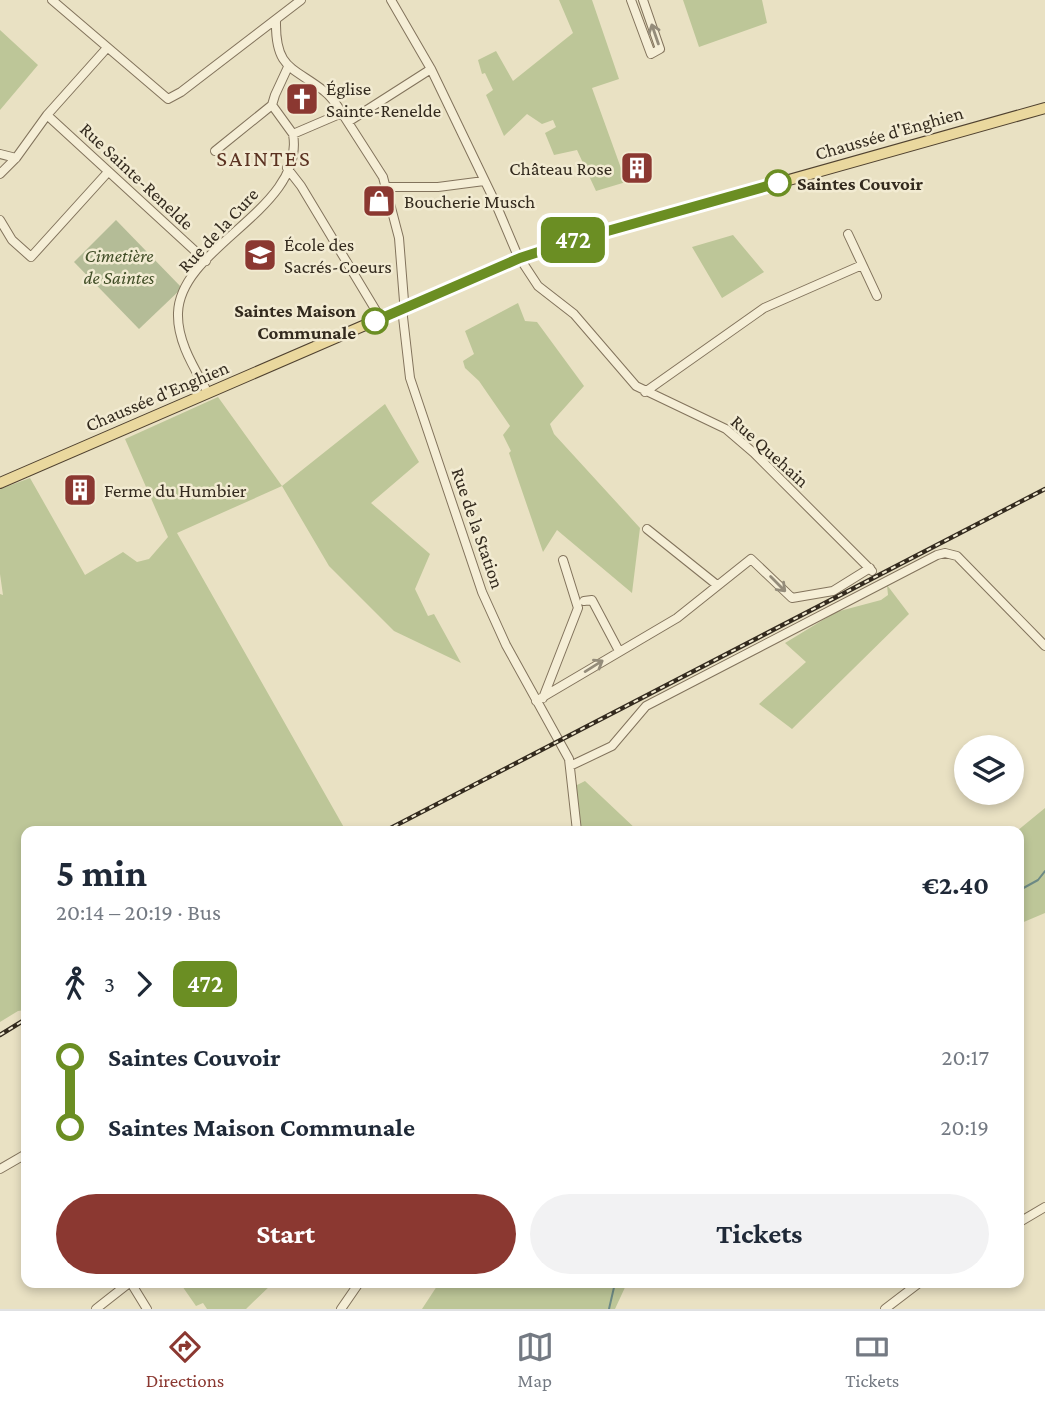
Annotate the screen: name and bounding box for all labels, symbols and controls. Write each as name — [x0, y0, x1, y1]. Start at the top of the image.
one-way arrow — [648, 24, 660, 46]
place label: Église Sainte-Renelde — [326, 78, 441, 121]
church icon: Église Sainte-Renelde — [283, 80, 321, 118]
street label: Chaussée d'Enghien — [812, 102, 966, 164]
street label: Rue Sainte-Renelde — [76, 118, 198, 234]
district label: SAINTES — [216, 145, 312, 171]
building icon: Château Rose — [618, 149, 656, 187]
place label: Château Rose — [509, 158, 612, 179]
marker: Saintes Couvoir — [765, 170, 791, 196]
place label: Saintes Couvoir — [797, 173, 923, 194]
shop icon: Boucherie Musch — [360, 182, 398, 220]
street label: Rue de la Cure — [174, 184, 262, 276]
place label: Boucherie Musch — [404, 191, 535, 212]
line badge: 472 — [533, 217, 613, 263]
text: 472 — [555, 226, 591, 253]
place label: École des Sacrés-Coeurs — [284, 234, 392, 277]
school or university icon: École des Sacrés-Coeurs — [241, 236, 279, 274]
park label: Cimetière de Saintes — [84, 245, 155, 288]
place label: Saintes Maison Communale — [234, 300, 356, 343]
marker: Saintes Maison Communale — [362, 308, 388, 334]
street label: Chaussée d'Enghien — [82, 356, 232, 436]
street label: Rue Quehain — [727, 411, 813, 491]
street label: Rue de la Station — [448, 465, 508, 591]
building icon: Ferme du Humbier — [61, 471, 99, 509]
place label: Ferme du Humbier — [104, 480, 247, 501]
one-way arrow — [769, 575, 786, 592]
one-way arrow — [584, 659, 604, 673]
map controls — [954, 735, 1024, 805]
button: layers — [954, 735, 1024, 805]
text: 5 min — [56, 852, 147, 894]
text: €2.40 — [922, 871, 989, 900]
text: 20:14 – 20:19 · Bus — [56, 899, 221, 925]
icon: walk — [56, 965, 94, 1003]
icon: forward — [125, 965, 163, 1003]
text: 472 — [187, 970, 223, 997]
text: 3 — [104, 971, 115, 997]
text: Saintes Couvoir — [108, 1043, 281, 1072]
text: 20:17 — [942, 1044, 989, 1070]
text: Saintes Maison Communale — [108, 1113, 415, 1142]
text: 20:19 — [940, 1114, 989, 1140]
button: Start — [56, 1194, 516, 1274]
button: Tickets — [530, 1194, 989, 1274]
tab: Directions — [146, 1328, 224, 1391]
tab: Map — [516, 1328, 554, 1391]
tab: Tickets — [845, 1328, 899, 1391]

